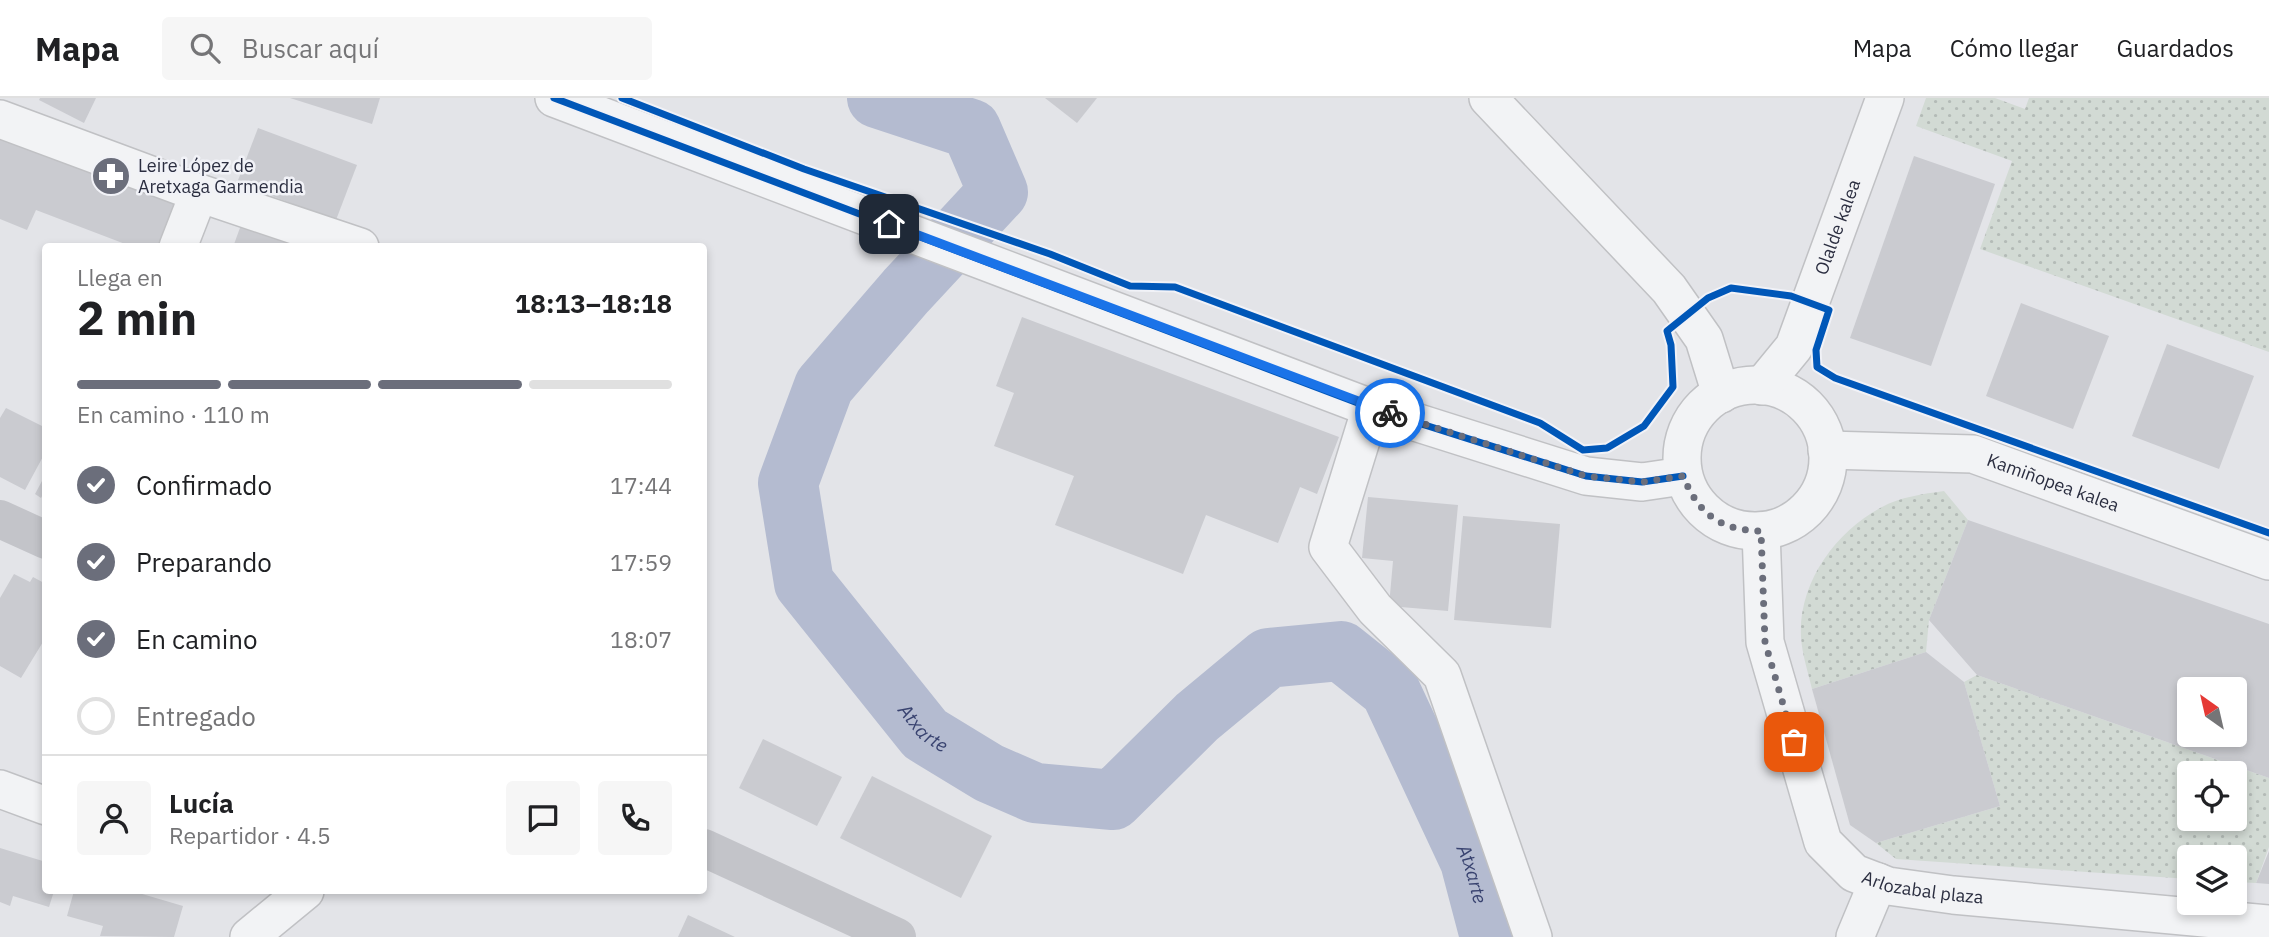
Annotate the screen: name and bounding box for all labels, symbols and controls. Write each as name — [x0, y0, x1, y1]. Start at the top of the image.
search box — [162, 17, 652, 80]
text: Mapa — [35, 27, 120, 70]
icon: search — [186, 29, 224, 67]
text: Buscar aquí — [242, 31, 379, 65]
text: Mapa — [1853, 32, 1912, 64]
text: Cómo llegar — [1950, 32, 2078, 64]
text: Guardados — [2116, 32, 2234, 64]
place label: Leire López de Aretxaga Garmendia — [138, 154, 304, 198]
pharmacy icon: Leire López de Aretxaga Garmendia — [90, 155, 132, 197]
street label: Olalde kalea — [1809, 176, 1865, 278]
pin — [859, 194, 919, 254]
icon: home — [870, 205, 908, 243]
text: Llega en — [77, 262, 163, 292]
text: 18:13–18:18 — [515, 286, 672, 320]
text: 2 min — [77, 288, 197, 348]
courier — [1355, 378, 1425, 448]
icon: bike — [1371, 394, 1409, 432]
text: En camino · 110 m — [77, 399, 270, 429]
street label: Kamiñopea kalea — [1984, 448, 2123, 517]
icon: check — [77, 466, 115, 504]
text: Confirmado — [136, 468, 272, 502]
text: 17:44 — [610, 470, 672, 500]
icon: check — [77, 543, 115, 581]
text: Preparando — [136, 545, 272, 579]
text: 17:59 — [610, 547, 672, 577]
icon: check — [77, 620, 115, 658]
text: En camino — [136, 622, 258, 656]
text: 18:07 — [610, 624, 672, 654]
north arrow — [2177, 677, 2247, 747]
map controls — [2177, 677, 2247, 915]
water label: Atxarte — [893, 698, 953, 757]
text: Entregado — [136, 699, 256, 733]
pin — [1764, 712, 1824, 772]
icon: bag — [1775, 723, 1813, 761]
button: locate — [2177, 761, 2247, 831]
button: person — [77, 781, 151, 855]
button: chat — [506, 781, 580, 855]
button: phone — [598, 781, 672, 855]
text: Lucía — [169, 786, 234, 820]
text: Repartidor · 4.5 — [169, 820, 331, 850]
water label: Atxarte — [1451, 839, 1493, 906]
button: layers — [2177, 845, 2247, 915]
street label: Arlozabal plaza — [1859, 865, 1985, 909]

